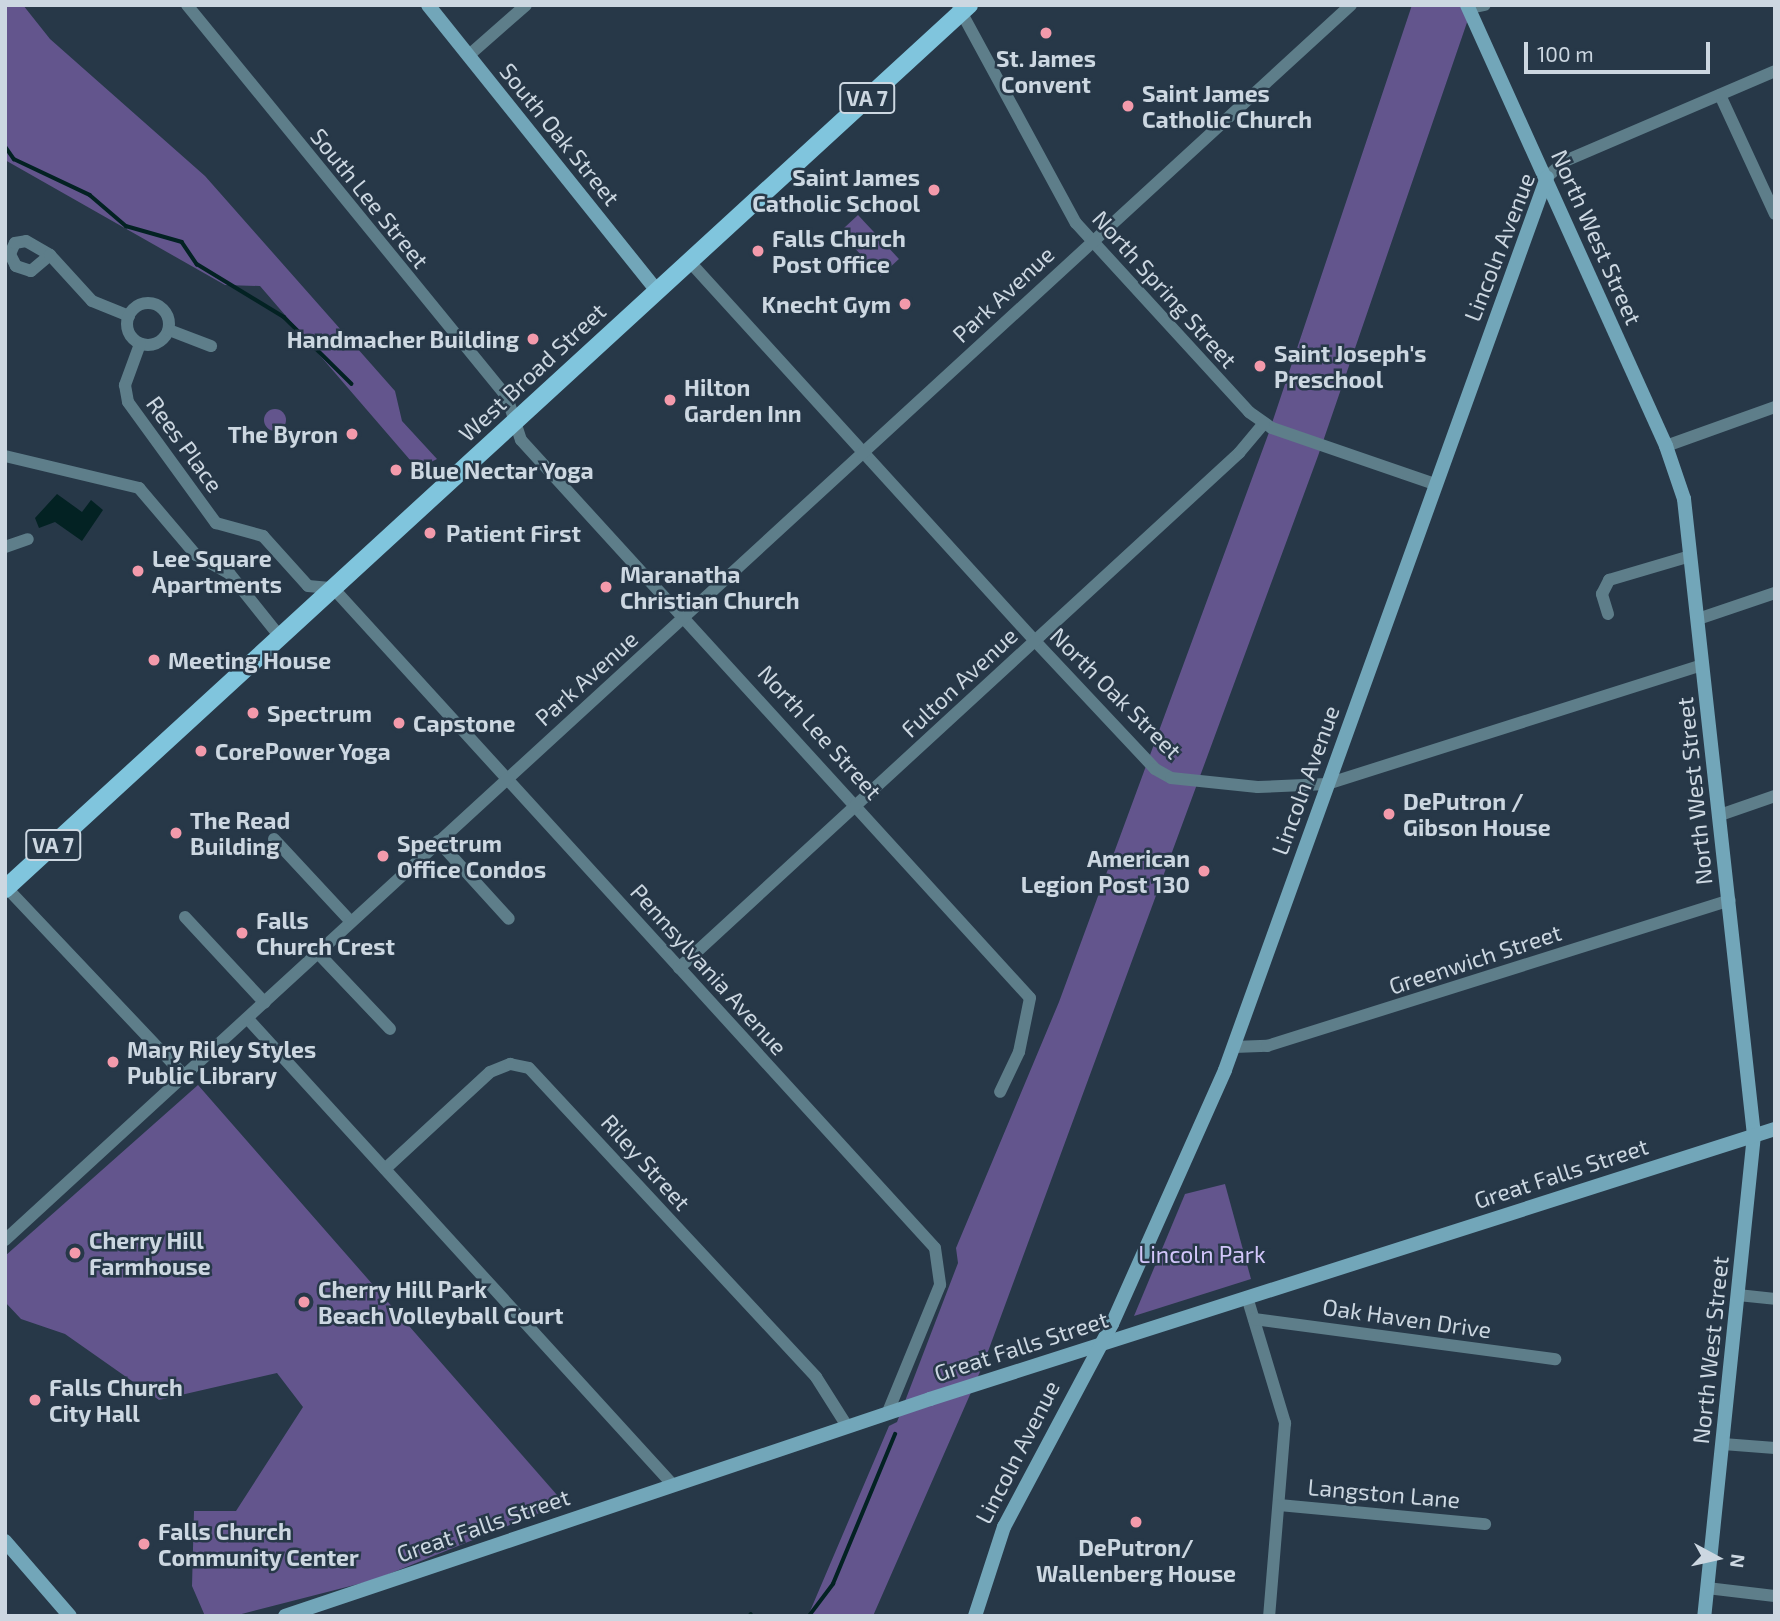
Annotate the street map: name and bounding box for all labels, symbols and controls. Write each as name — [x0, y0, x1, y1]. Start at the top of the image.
marker: St. James Convent — [1038, 25, 1054, 41]
scale bar — [1528, 28, 1714, 72]
text: 100 m — [1537, 41, 1594, 66]
place label: St. James Convent — [996, 44, 1096, 98]
street label: South Oak Street — [494, 57, 626, 211]
place label: Saint James Catholic Church — [1142, 79, 1312, 133]
road number: VA 7 — [837, 80, 897, 116]
marker: Saint James Catholic Church — [1120, 98, 1136, 114]
street label: South Lee Street — [305, 123, 435, 273]
street label: North West Street — [1546, 145, 1648, 329]
place label: Saint James Catholic School — [752, 163, 920, 217]
street label: Lincoln Avenue — [1458, 169, 1540, 325]
marker: Saint James Catholic School — [926, 182, 942, 198]
street label: North Spring Street — [1087, 205, 1243, 373]
place label: Falls Church Post Office — [772, 224, 906, 278]
street label: Park Avenue — [946, 240, 1060, 348]
marker: Falls Church Post Office — [750, 243, 766, 259]
place label: Knecht Gym — [762, 290, 891, 318]
marker: Knecht Gym — [897, 296, 913, 312]
street label: West Broad Street — [453, 297, 611, 447]
place label: Handmacher Building — [286, 325, 519, 353]
marker: Handmacher Building — [525, 331, 541, 347]
place label: Saint Joseph's Preschool — [1274, 339, 1427, 393]
marker: Saint Joseph's Preschool — [1252, 358, 1268, 374]
place label: Hilton Garden Inn — [684, 373, 802, 427]
street label: Rees Place — [141, 391, 229, 497]
marker: Hilton Garden Inn — [662, 392, 678, 408]
place label: The Byron — [228, 420, 338, 448]
marker: The Byron — [344, 426, 360, 442]
place label: Blue Nectar Yoga — [410, 456, 595, 484]
marker: Blue Nectar Yoga — [388, 462, 404, 478]
place label: Patient First — [446, 519, 581, 547]
marker: Patient First — [420, 523, 440, 543]
place label: Lee Square Apartments — [152, 544, 282, 598]
place label: Maranatha Christian Church — [620, 560, 800, 614]
marker: Lee Square Apartments — [130, 563, 146, 579]
marker: Maranatha Christian Church — [598, 579, 614, 595]
street label: Fulton Avenue — [895, 621, 1023, 743]
street label: North Oak Street — [1045, 622, 1187, 764]
street label: Park Avenue — [529, 625, 643, 731]
place label: Meeting House — [168, 646, 331, 674]
marker: Meeting House — [146, 652, 162, 668]
street label: North Lee Street — [752, 659, 888, 805]
street label: North West Street — [1670, 696, 1718, 886]
place label: Spectrum — [267, 699, 372, 727]
street label: Lincoln Avenue — [1265, 701, 1345, 859]
marker: Spectrum — [245, 705, 261, 721]
place label: Capstone — [413, 709, 515, 737]
marker: Capstone — [391, 715, 407, 731]
place label: CorePower Yoga — [215, 737, 392, 765]
marker: CorePower Yoga — [193, 743, 209, 759]
place label: DePutron / Gibson House — [1403, 787, 1551, 841]
place label: The Read Building — [190, 806, 290, 860]
marker: DePutron / Gibson House — [1381, 806, 1397, 822]
marker: The Read Building — [168, 825, 184, 841]
road number: VA 7 — [23, 828, 83, 862]
place label: Spectrum Office Condos — [397, 829, 546, 883]
place label: American Legion Post 130 — [1021, 844, 1190, 898]
marker: Spectrum Office Condos — [375, 848, 391, 864]
marker: American Legion Post 130 — [1196, 863, 1212, 879]
street label: Pennsylvania Avenue — [625, 878, 793, 1060]
place label: Falls Church Crest — [256, 906, 395, 960]
street label: Greenwich Street — [1385, 918, 1565, 1000]
marker: Falls Church Crest — [234, 925, 250, 941]
place label: Mary Riley Styles Public Library — [127, 1035, 317, 1089]
marker: Mary Riley Styles Public Library — [105, 1054, 121, 1070]
street label: Riley Street — [596, 1108, 696, 1216]
street label: Great Falls Street — [1471, 1132, 1651, 1214]
place label: Cherry Hill Farmhouse — [89, 1226, 211, 1280]
park label: Lincoln Park — [1138, 1240, 1266, 1268]
marker: Cherry Hill Farmhouse — [67, 1245, 83, 1261]
street label: North West Street — [1686, 1255, 1734, 1445]
place label: Cherry Hill Park Beach Volleyball Court — [318, 1275, 564, 1329]
street label: Oak Haven Drive — [1321, 1292, 1493, 1344]
marker: Cherry Hill Park Beach Volleyball Court — [296, 1294, 312, 1310]
street label: Great Falls Street — [931, 1305, 1111, 1387]
place label: Falls Church City Hall — [49, 1373, 183, 1427]
street label: Lincoln Avenue — [969, 1376, 1065, 1528]
marker: Falls Church City Hall — [27, 1392, 43, 1408]
street label: Langston Lane — [1307, 1473, 1461, 1513]
street label: Great Falls Street — [393, 1482, 573, 1568]
marker: DePutron/ Wallenberg House — [1128, 1514, 1144, 1530]
place label: Falls Church Community Center — [158, 1517, 359, 1571]
north arrow — [1682, 1523, 1752, 1593]
place label: DePutron/ Wallenberg House — [1036, 1533, 1236, 1587]
marker: Falls Church Community Center — [136, 1536, 152, 1552]
text: N — [1726, 1553, 1751, 1569]

